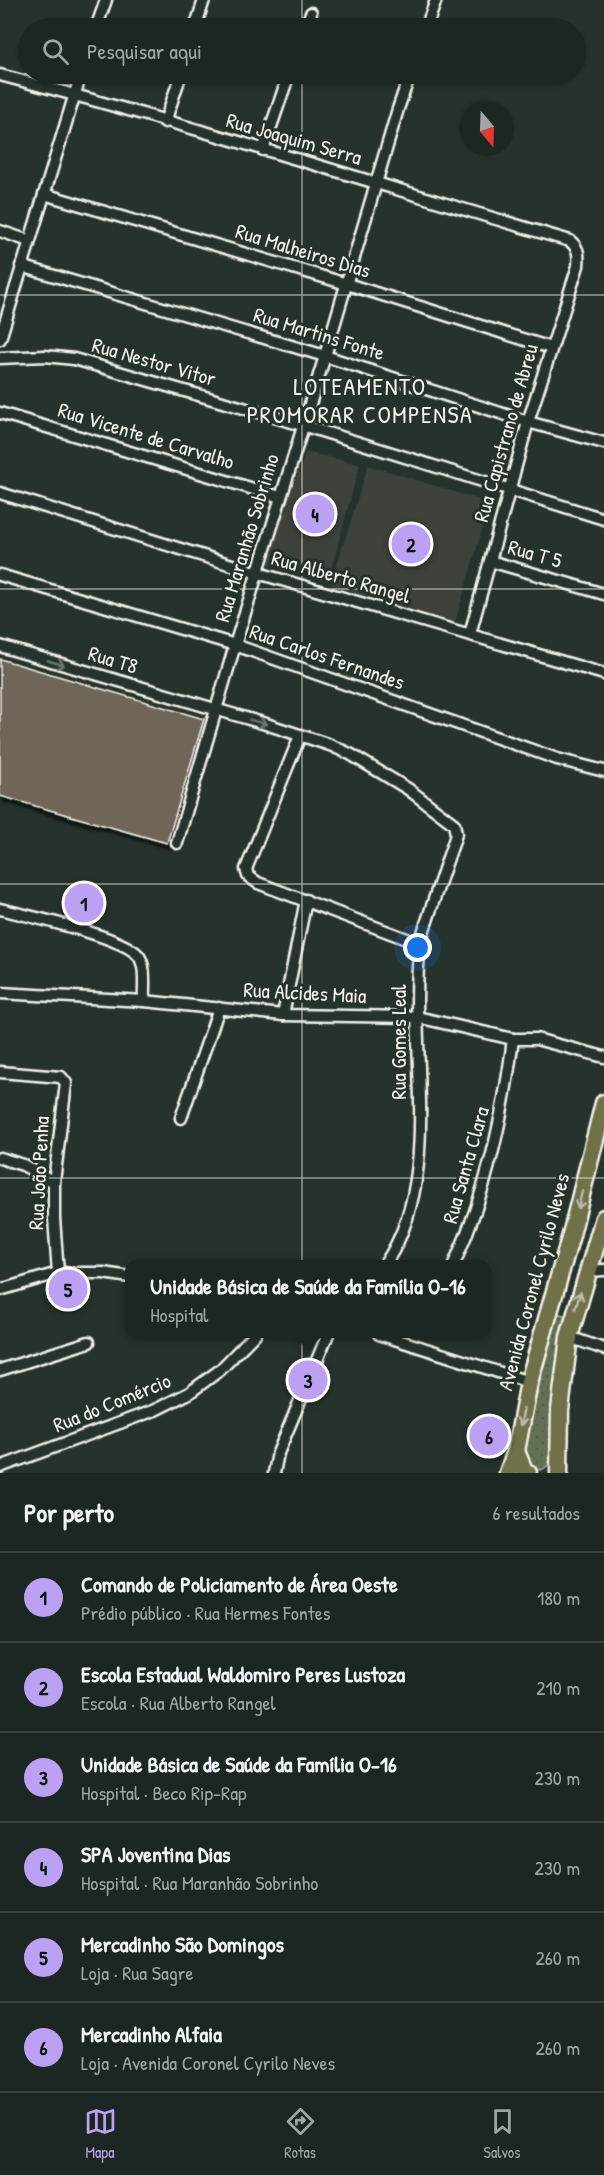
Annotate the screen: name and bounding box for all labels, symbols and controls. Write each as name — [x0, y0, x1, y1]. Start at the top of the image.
search box — [18, 18, 586, 84]
icon: search — [39, 35, 72, 68]
text: Pesquisar aqui — [87, 36, 202, 66]
north arrow — [460, 102, 514, 156]
street label: Rua Joaquim Serra — [223, 105, 365, 172]
street label: Rua Malheiros Dias — [232, 216, 374, 285]
street label: Rua Martins Fonte — [250, 300, 388, 367]
street label: Rua Nestor Vitor — [89, 330, 219, 393]
street label: Rua Capistrano de Abreu — [466, 340, 545, 525]
district label: LOTEAMENTO PROMORAR COMPENSA — [247, 370, 473, 430]
street label: Rua Vicente de Carvalho — [55, 395, 238, 476]
street label: Rua Maranhão Sobrinho — [207, 450, 286, 625]
pin: 4 — [296, 492, 334, 536]
pin: 2 — [392, 522, 430, 566]
street label: Rua T 5 — [505, 532, 565, 575]
street label: Rua Alberto Rangel — [268, 543, 414, 610]
street label: Rua Carlos Fernandes — [246, 616, 408, 697]
street label: Rua T8 — [85, 638, 141, 681]
one-way arrow — [46, 658, 65, 669]
one-way arrow — [248, 717, 267, 728]
pin: 1 — [64, 880, 104, 926]
your location — [403, 933, 432, 962]
street label: Rua Alcides Maia — [243, 975, 367, 1010]
street label: Rua Gomes Leal — [384, 984, 413, 1100]
street label: Rua Santa Clara — [435, 1103, 496, 1227]
street label: Rua João Penha — [21, 1115, 56, 1231]
street label: Avenida Coronel Cyrilo Neves — [491, 1170, 576, 1394]
one-way arrow — [573, 1191, 585, 1210]
popup — [125, 1260, 491, 1338]
pin: 5 — [48, 1266, 88, 1312]
text: Unidade Básica de Saúde da Família O-16 — [150, 1271, 466, 1301]
one-way arrow — [574, 1291, 585, 1310]
text: Hospital — [150, 1301, 208, 1328]
pin: 3 — [288, 1358, 328, 1402]
street label: Rua do Comércio — [49, 1366, 175, 1439]
one-way arrow — [517, 1406, 528, 1426]
pin: 6 — [470, 1414, 508, 1458]
text: Por perto — [24, 1495, 114, 1530]
text: 6 resultados — [492, 1499, 580, 1526]
text: Comando de Policiamento de Área Oeste — [81, 1569, 398, 1599]
text: 1 — [40, 1584, 47, 1611]
text: 180 m — [537, 1584, 580, 1611]
text: Prédio público · Rua Hermes Fontes — [81, 1599, 330, 1626]
text: Escola Estadual Waldomiro Peres Lustoza — [81, 1659, 405, 1689]
text: 2 — [39, 1674, 48, 1701]
text: 210 m — [536, 1674, 580, 1701]
text: Escola · Rua Alberto Rangel — [81, 1689, 276, 1716]
text: Unidade Básica de Saúde da Família O-16 — [81, 1749, 397, 1779]
text: 3 — [39, 1764, 48, 1791]
text: 230 m — [535, 1764, 580, 1791]
text: Hospital · Beco Rip-Rap — [81, 1779, 247, 1806]
text: SPA Joventina Dias — [81, 1839, 231, 1869]
text: 4 — [40, 1854, 47, 1881]
text: 230 m — [535, 1854, 580, 1881]
text: Hospital · Rua Maranhão Sobrinho — [81, 1869, 318, 1896]
text: Mercadinho São Domingos — [81, 1929, 284, 1959]
text: 5 — [39, 1944, 48, 1971]
text: 260 m — [536, 1944, 580, 1971]
text: Loja · Rua Sagre — [81, 1959, 193, 1986]
text: Mercadinho Alfaia — [81, 2019, 222, 2049]
text: 6 — [40, 2034, 47, 2061]
text: 260 m — [536, 2034, 580, 2061]
text: Loja · Avenida Coronel Cyrilo Neves — [81, 2049, 335, 2076]
tab: Mapa — [84, 2105, 117, 2163]
tab: Rotas — [284, 2105, 317, 2163]
tab: Salvos — [484, 2105, 520, 2163]

